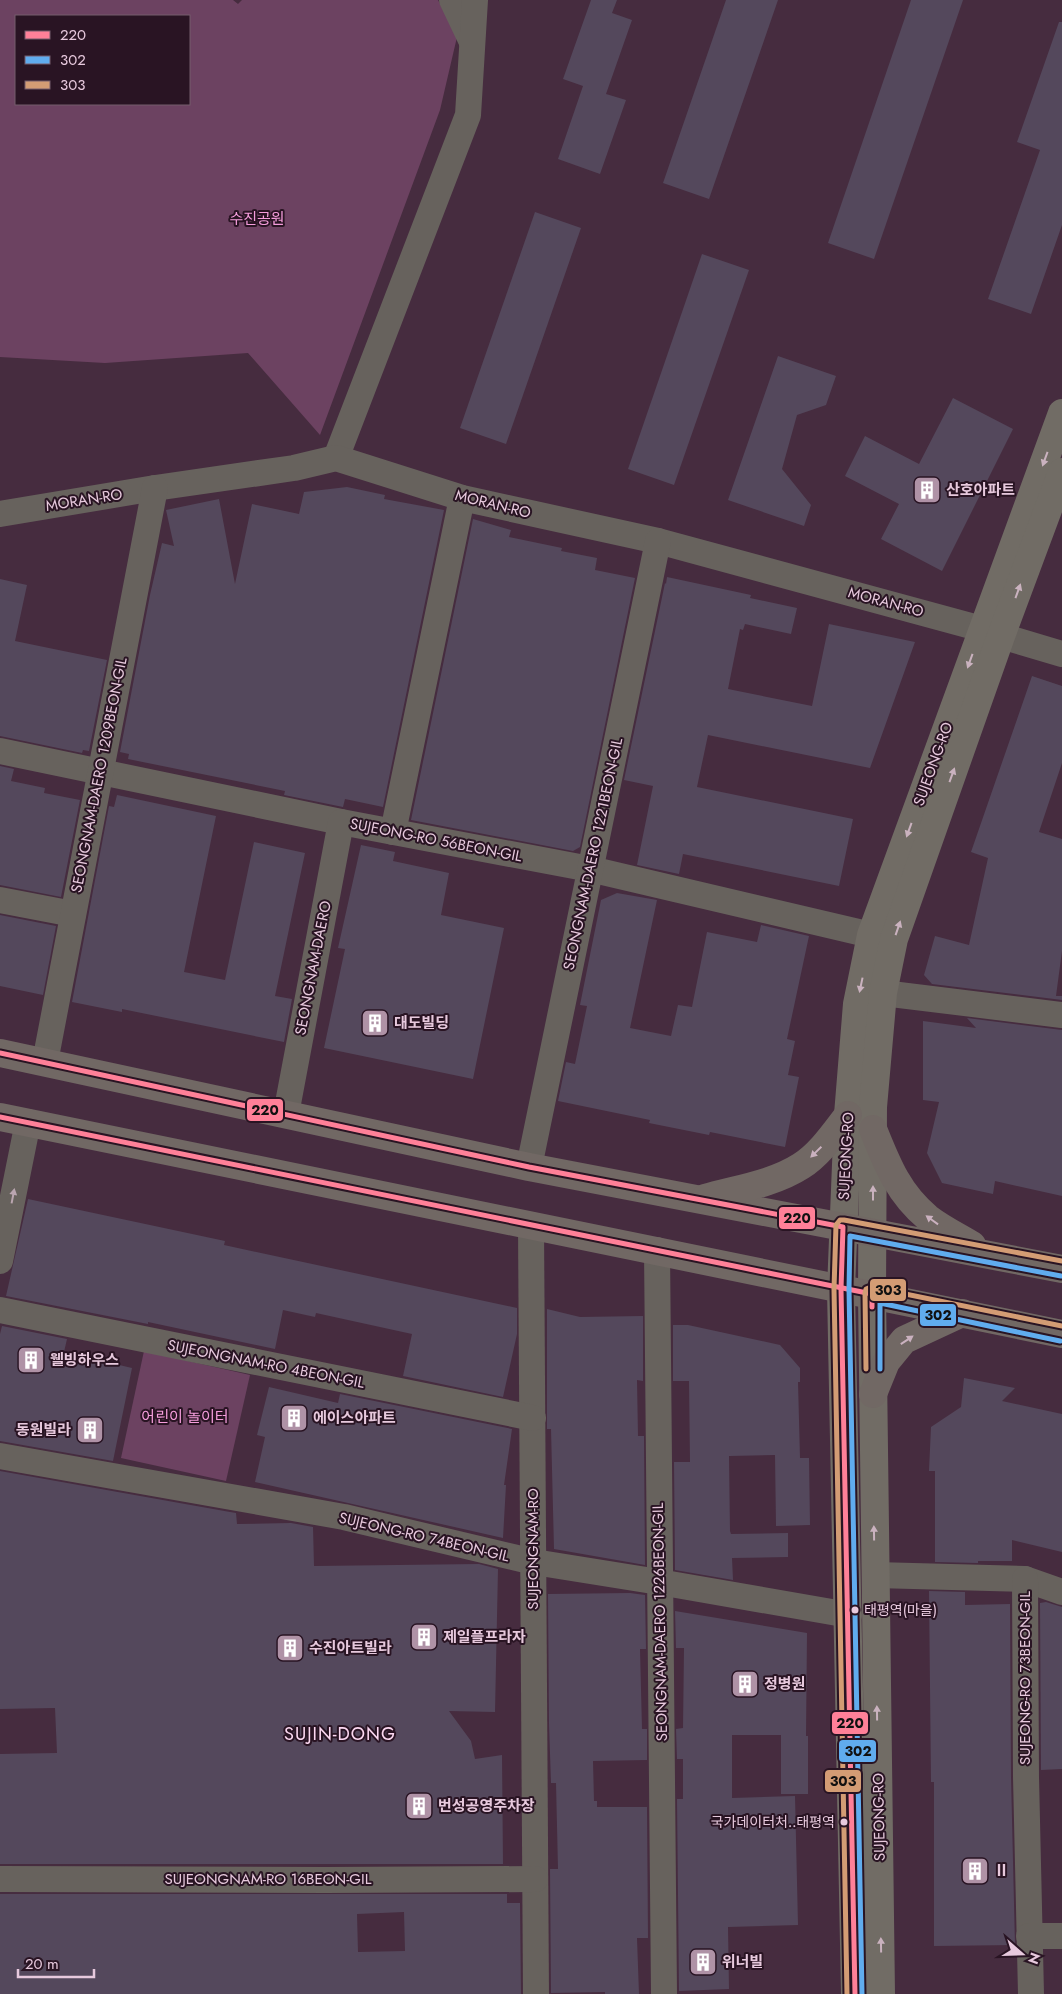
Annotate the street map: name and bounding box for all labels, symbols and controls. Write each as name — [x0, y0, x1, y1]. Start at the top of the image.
legend — [15, 15, 190, 105]
text: 220 — [60, 24, 86, 46]
text: 302 — [60, 49, 86, 71]
text: 303 — [60, 74, 85, 96]
park label: 수진공원 — [229, 208, 285, 230]
one-way arrow — [1041, 452, 1049, 467]
building icon: 산호아파트 — [912, 475, 942, 505]
place label: 산호아파트 — [946, 479, 1015, 501]
street label: MORAN-RO — [44, 483, 124, 517]
street label: MORAN-RO — [453, 484, 533, 524]
street label: MORAN-RO — [846, 581, 926, 623]
one-way arrow — [1015, 583, 1022, 598]
one-way arrow — [966, 653, 973, 668]
street label: SEONGNAM-DAERO 1209BEON-GIL — [65, 655, 133, 895]
street label: SUJEONG-RO — [908, 719, 958, 809]
street label: SEONGNAM-DAERO 1221BEON-GIL — [558, 736, 628, 972]
one-way arrow — [949, 767, 956, 782]
street label: SUJEONG-RO 56BEON-GIL — [348, 813, 524, 868]
one-way arrow — [905, 823, 913, 838]
street label: SEONGNAM-DAERO — [289, 899, 337, 1037]
one-way arrow — [894, 920, 902, 935]
one-way arrow — [856, 977, 864, 993]
building icon: 대도빌딩 — [360, 1008, 390, 1038]
place label: 대도빌딩 — [394, 1012, 449, 1034]
line badge: 220 — [246, 1098, 284, 1122]
text: 220 — [251, 1100, 279, 1120]
street label: SUJEONG-RO — [833, 1111, 859, 1200]
one-way arrow — [811, 1146, 823, 1158]
one-way arrow — [869, 1185, 877, 1201]
one-way arrow — [9, 1189, 17, 1204]
line badge: 220 — [778, 1206, 816, 1230]
text: 220 — [783, 1208, 811, 1228]
one-way arrow — [925, 1215, 939, 1225]
line badge: 303 — [869, 1278, 907, 1302]
text: 303 — [875, 1280, 902, 1300]
line badge: 302 — [919, 1303, 957, 1327]
text: 302 — [924, 1305, 952, 1325]
street label: SUJEONGNAM-RO 4BEON-GIL — [166, 1334, 367, 1394]
one-way arrow — [901, 1335, 914, 1344]
building icon: 웰빙하우스 — [16, 1345, 46, 1375]
place label: 웰빙하우스 — [50, 1349, 119, 1371]
building icon: 에이스아파트 — [279, 1403, 309, 1433]
park label: 어린이 놀이터 — [141, 1406, 229, 1428]
place label: 에이스아파트 — [313, 1407, 396, 1429]
building icon: 동원빌라 — [75, 1415, 105, 1445]
place label: 동원빌라 — [16, 1419, 71, 1441]
street label: SUJEONGNAM-RO — [522, 1488, 544, 1610]
street label: SEONGNAM-DAERO 1226BEON-GIL — [647, 1502, 673, 1742]
street label: SUJEONG-RO 74BEON-GIL — [337, 1507, 512, 1567]
one-way arrow — [870, 1525, 878, 1541]
street label: SUJEONG-RO 73BEON-GIL — [1014, 1591, 1036, 1765]
place label: 태평역(마을) — [864, 1600, 937, 1620]
marker: 태평역(마을) — [850, 1605, 860, 1615]
building icon: 제일플프라자 — [409, 1622, 439, 1652]
place label: 제일플프라자 — [443, 1626, 526, 1648]
building icon: 수진아트빌라 — [275, 1633, 305, 1663]
place label: 수진아트빌라 — [309, 1637, 392, 1659]
building icon: 정병원 — [730, 1669, 760, 1699]
place label: 정병원 — [764, 1673, 805, 1695]
one-way arrow — [873, 1705, 881, 1721]
line badge: 220 — [831, 1711, 869, 1735]
text: 220 — [836, 1713, 864, 1733]
district label: SUJIN-DONG — [284, 1721, 396, 1747]
line badge: 302 — [838, 1739, 877, 1763]
text: 302 — [844, 1741, 872, 1761]
line badge: 303 — [824, 1769, 862, 1793]
text: 303 — [830, 1771, 857, 1791]
street label: SUJEONG-RO — [867, 1773, 891, 1861]
building icon: 번성공영주차장 — [404, 1791, 434, 1821]
place label: 번성공영주차장 — [438, 1795, 535, 1817]
place label: 국가데이터처..태평역 — [711, 1812, 835, 1832]
marker: 국가데이터처..태평역 — [839, 1817, 849, 1827]
building icon: Ⅱ — [960, 1856, 990, 1886]
place label: Ⅱ — [994, 1860, 1009, 1882]
street label: SUJEONGNAM-RO 16BEON-GIL — [165, 1868, 372, 1890]
north arrow — [997, 1929, 1047, 1979]
one-way arrow — [877, 1937, 885, 1953]
scale bar — [18, 1946, 94, 1978]
building icon: 위너빌 — [688, 1947, 718, 1977]
text: N — [1023, 1950, 1046, 1967]
place label: 위너빌 — [722, 1951, 763, 1973]
text: 20 m — [25, 1953, 59, 1975]

